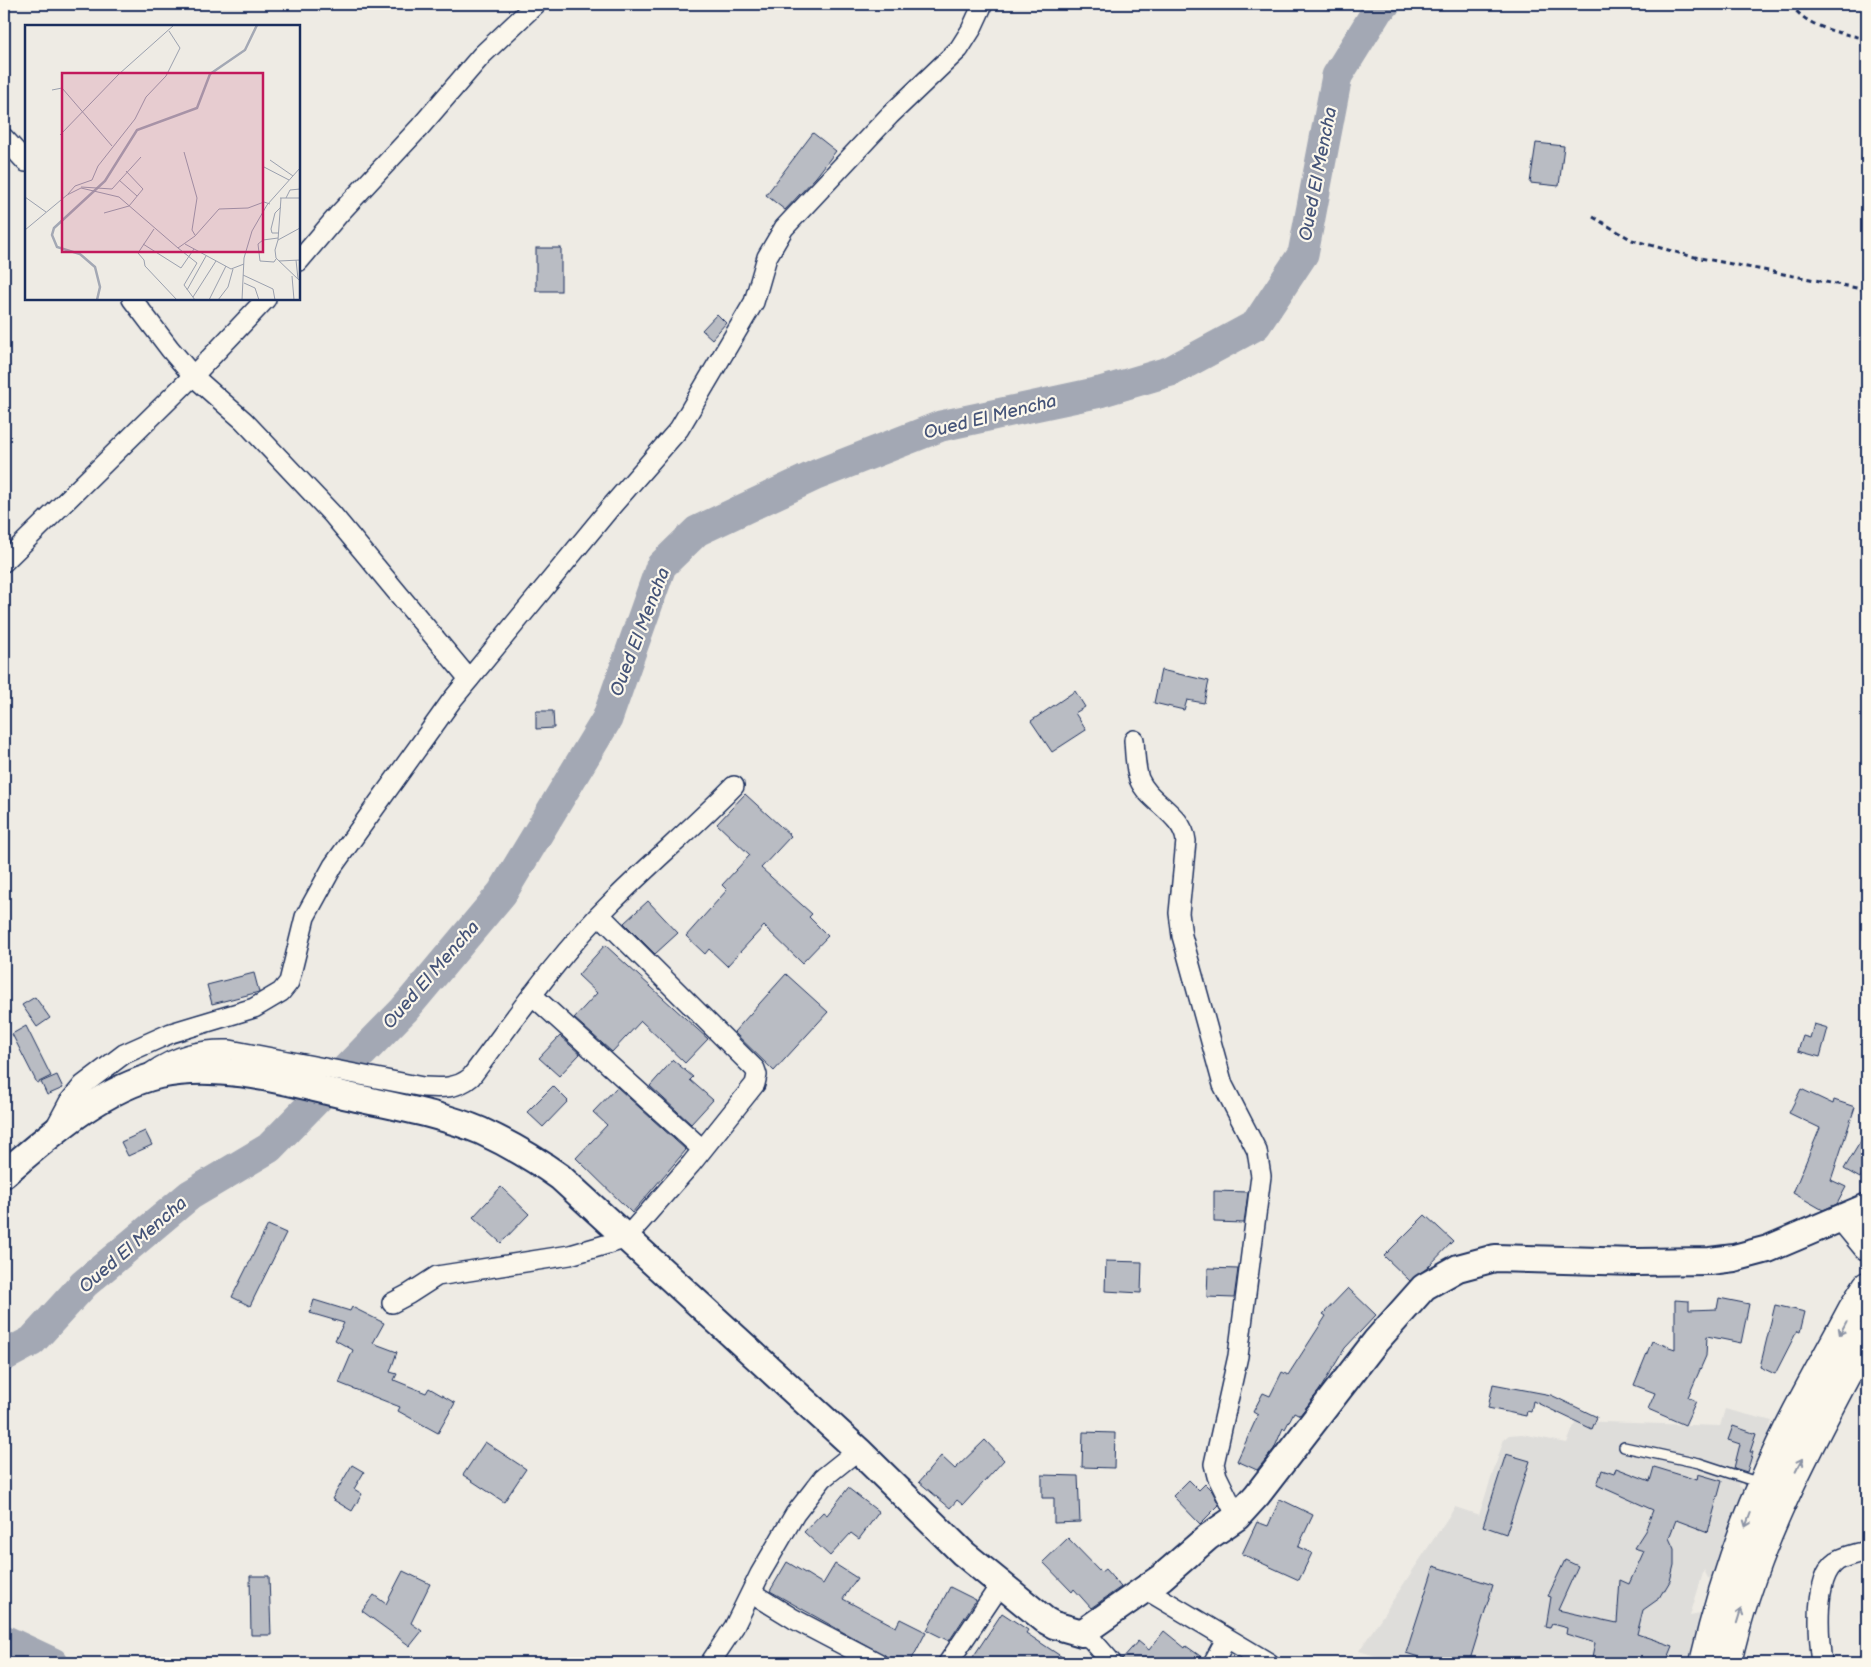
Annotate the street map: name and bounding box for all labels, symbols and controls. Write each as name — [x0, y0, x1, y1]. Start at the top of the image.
inset map — [25, 25, 300, 300]
water label: Oued El Mencha — [1295, 105, 1341, 243]
water label: Oued El Mencha — [921, 390, 1059, 444]
water label: Oued El Mencha — [606, 565, 674, 699]
water label: Oued El Mencha — [378, 917, 484, 1033]
water label: Oued El Mencha — [75, 1192, 191, 1298]
one-way arrow — [1838, 1320, 1848, 1335]
one-way arrow — [1794, 1458, 1804, 1473]
one-way arrow — [1742, 1512, 1752, 1527]
one-way arrow — [1735, 1608, 1745, 1624]

